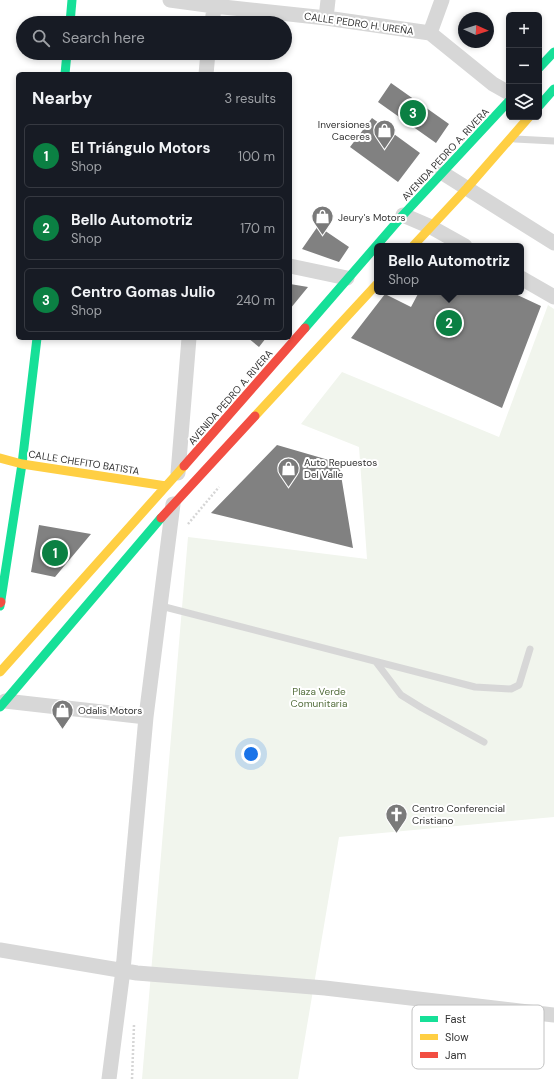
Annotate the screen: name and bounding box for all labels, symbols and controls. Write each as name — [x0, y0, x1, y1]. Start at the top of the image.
street label: CALLE PEDRO H. UREÑA — [303, 9, 415, 38]
north arrow — [458, 12, 494, 48]
map controls — [506, 12, 542, 120]
button: + — [506, 12, 542, 48]
search box — [16, 16, 292, 60]
icon: search — [30, 27, 52, 49]
text: Search here — [62, 28, 145, 48]
button: − — [506, 48, 542, 84]
button: layers — [506, 84, 542, 120]
text: Nearby — [32, 87, 92, 109]
text: 3 results — [224, 90, 276, 107]
pin: 3 — [400, 98, 426, 128]
street label: AVENIDA PEDRO A. RIVERA — [399, 105, 492, 203]
shop icon: Inversiones Caceres — [372, 117, 398, 150]
place label: Inversiones Caceres — [318, 118, 370, 143]
text: El Triángulo Motors — [71, 138, 210, 158]
text: 1 — [44, 148, 48, 165]
text: 100 m — [238, 148, 275, 165]
text: Shop — [71, 158, 102, 175]
shop icon: Jeury's Motors — [309, 204, 335, 237]
text: Bello Automotriz — [71, 210, 193, 230]
place label: Jeury's Motors — [338, 211, 406, 224]
text: 2 — [42, 220, 50, 237]
text: 170 m — [240, 220, 275, 237]
text: Shop — [71, 230, 102, 247]
popup — [374, 243, 524, 295]
text: Bello Automotriz — [388, 251, 510, 271]
text: Shop — [388, 271, 419, 288]
text: Centro Gomas Julio — [71, 282, 215, 302]
text: 3 — [42, 292, 50, 309]
text: 240 m — [236, 292, 275, 309]
text: Shop — [71, 302, 102, 319]
pin: 2 — [436, 308, 462, 338]
street label: AVENIDA PEDRO A. RIVERA — [185, 347, 276, 448]
street label: CALLE CHEFITO BATISTA — [27, 447, 141, 478]
shop icon: Auto Repuestos Del Valle — [276, 455, 302, 488]
place label: Auto Repuestos Del Valle — [304, 456, 377, 481]
pin: 1 — [42, 538, 68, 568]
park label: Plaza Verde Comunitaria — [291, 685, 347, 710]
shop icon: Odalis Motors — [50, 697, 76, 730]
place label: Odalis Motors — [78, 704, 142, 717]
your location — [241, 744, 261, 764]
church icon: Centro Conferencial Cristiano — [384, 801, 410, 834]
place label: Centro Conferencial Cristiano — [412, 802, 505, 827]
legend — [412, 1005, 544, 1069]
text: Fast — [445, 1012, 466, 1026]
text: Slow — [445, 1030, 469, 1044]
text: Jam — [445, 1048, 466, 1062]

